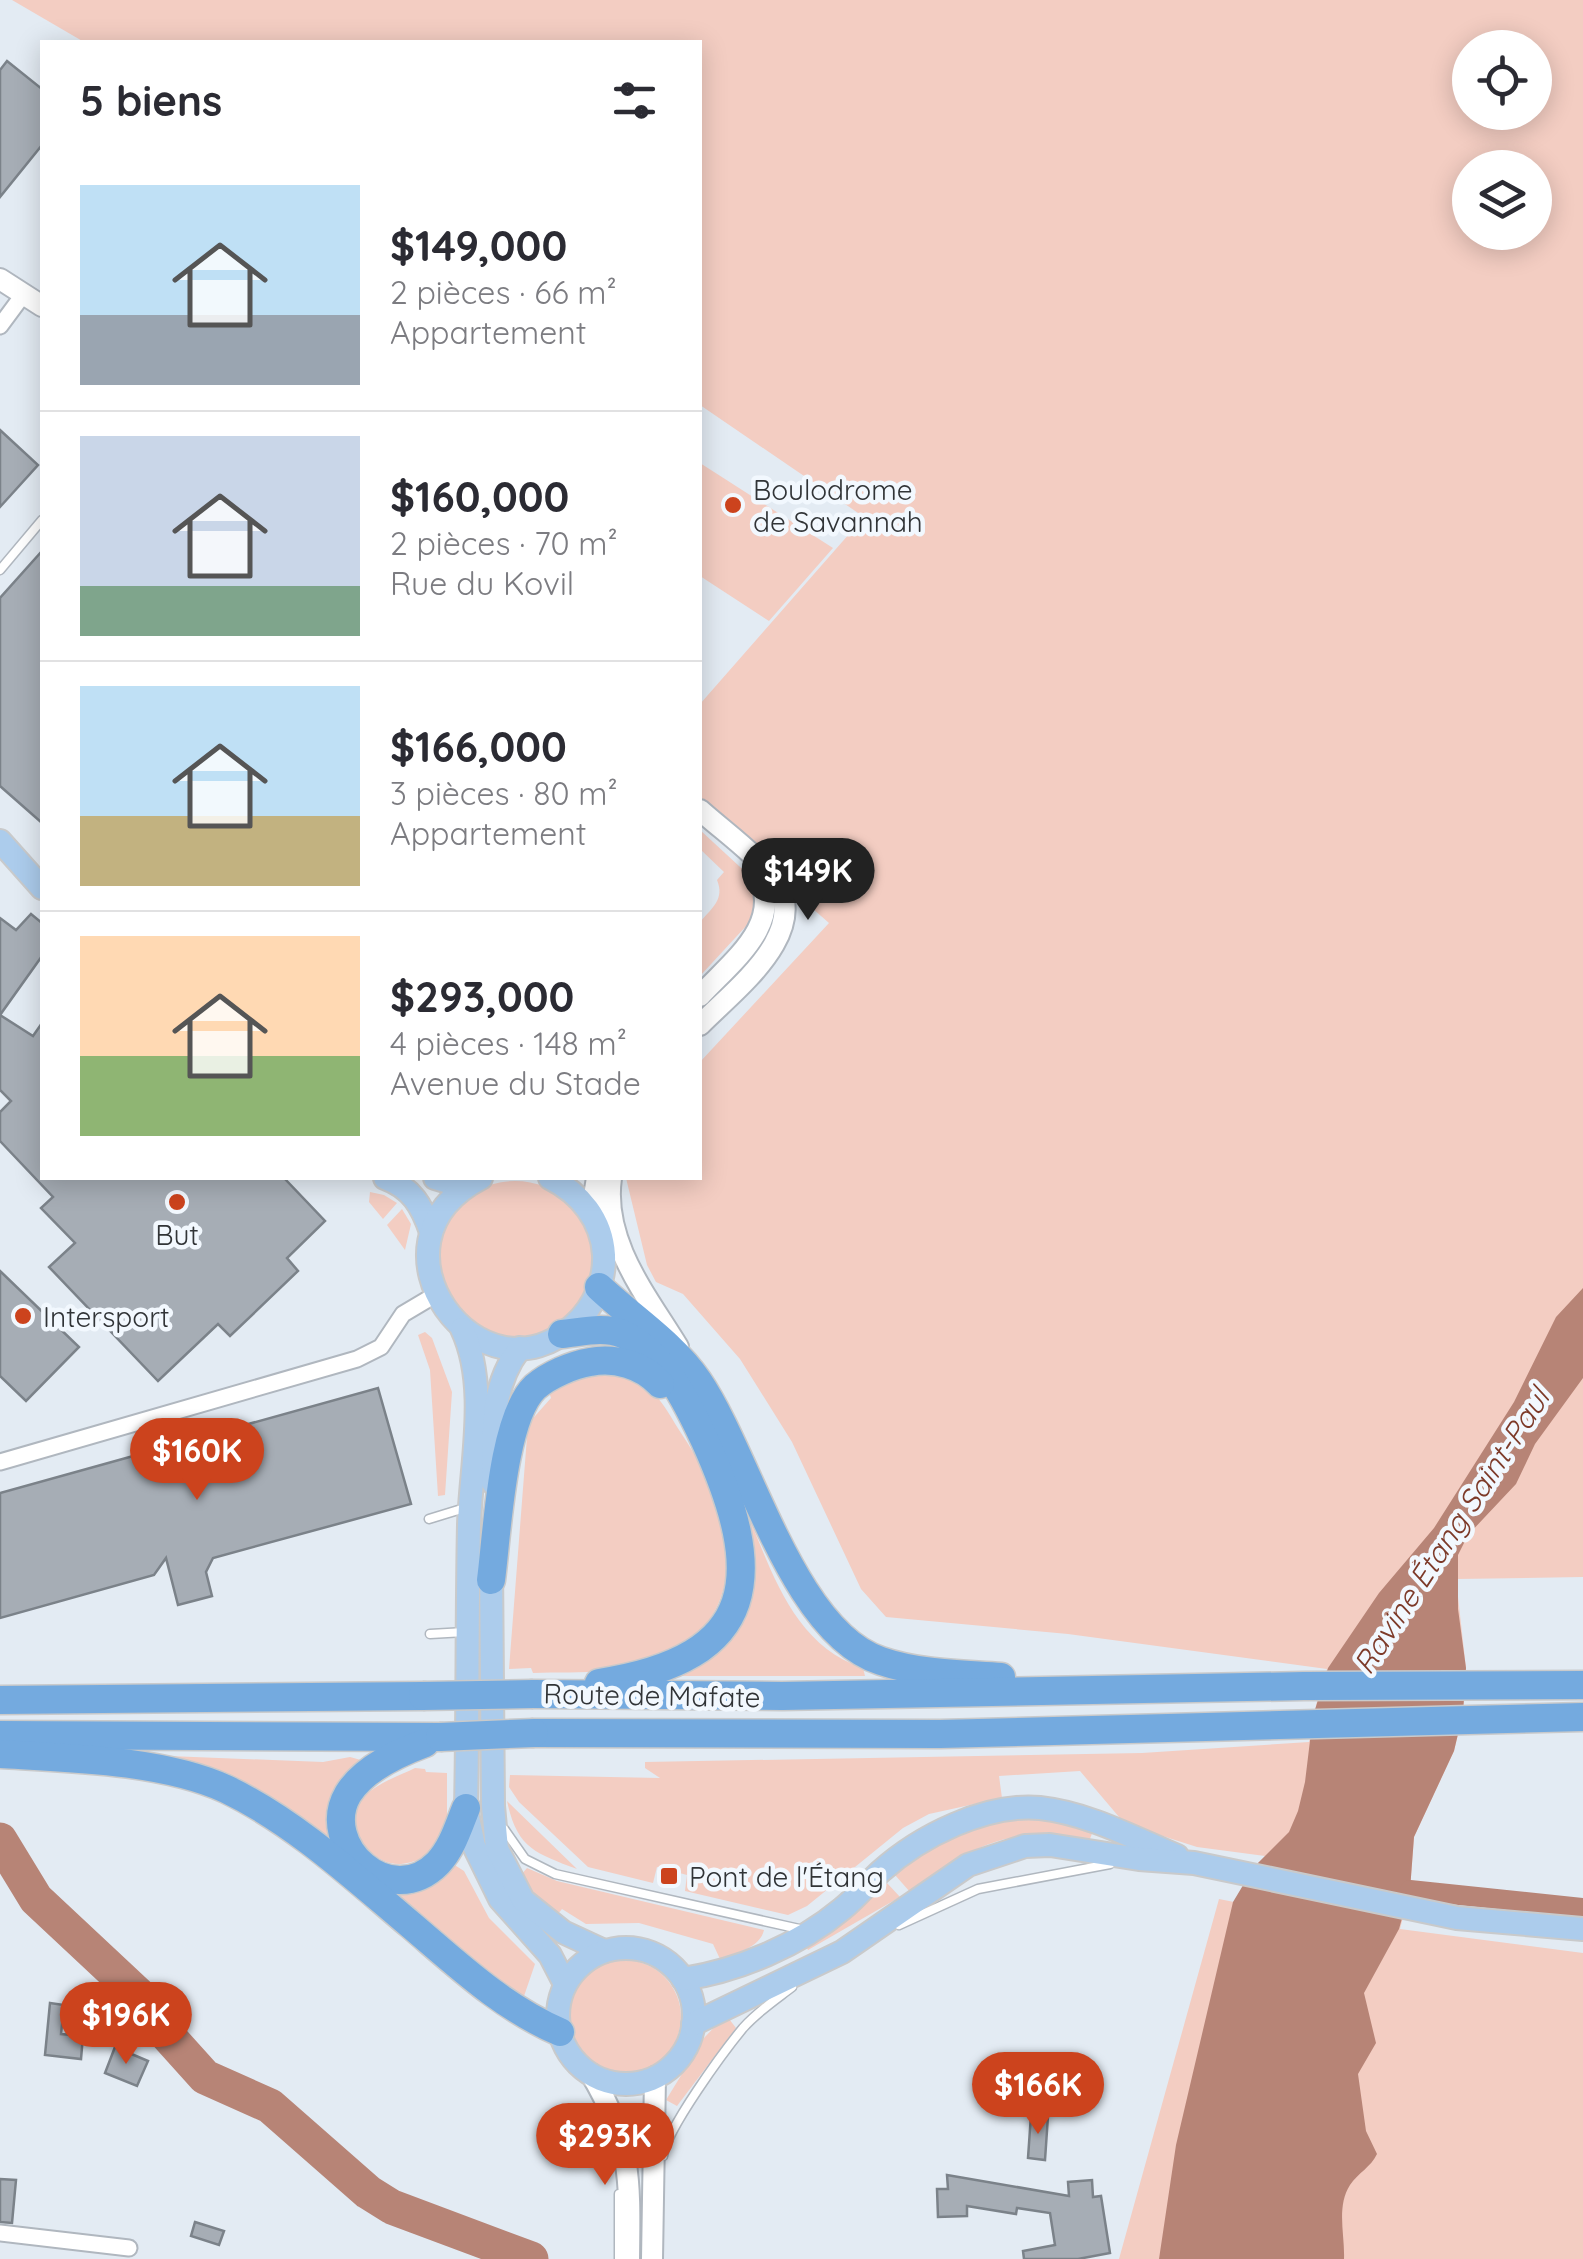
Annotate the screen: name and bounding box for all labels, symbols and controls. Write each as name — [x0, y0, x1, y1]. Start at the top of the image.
map controls — [1452, 30, 1552, 250]
button: locate — [1452, 30, 1552, 130]
icon: filters — [607, 73, 662, 128]
text: 5 biens — [80, 74, 222, 127]
button: layers — [1452, 150, 1552, 250]
text: $149,000 — [390, 219, 567, 272]
icon: home — [160, 225, 280, 345]
text: 2 pièces · 66 m² — [390, 272, 617, 312]
text: Appartement — [390, 312, 587, 352]
text: $160,000 — [390, 470, 569, 523]
place label: Boulodrome de Savannah — [753, 472, 923, 539]
icon: home — [160, 476, 280, 596]
marker: Boulodrome de Savannah — [722, 494, 744, 516]
text: 2 pièces · 70 m² — [390, 523, 618, 563]
text: Rue du Kovil — [390, 563, 574, 603]
text: $166,000 — [390, 720, 567, 773]
icon: home — [160, 726, 280, 846]
text: 3 pièces · 80 m² — [390, 773, 618, 813]
text: Appartement — [390, 813, 587, 853]
pin: $149K — [738, 838, 878, 923]
text: $149K — [764, 850, 852, 890]
text: $293,000 — [390, 970, 574, 1023]
icon: home — [160, 976, 280, 1096]
text: 4 pièces · 148 m² — [390, 1023, 627, 1063]
text: Avenue du Stade — [390, 1063, 641, 1103]
marker: But — [166, 1191, 188, 1213]
place label: But — [155, 1217, 199, 1252]
place label: Intersport — [43, 1299, 169, 1334]
marker: Intersport — [12, 1305, 34, 1327]
water label: Ravine Étang Saint-Paul — [1344, 1379, 1559, 1681]
pin: $160K — [127, 1418, 267, 1503]
text: $160K — [152, 1430, 242, 1470]
street label: Route de Mafate — [543, 1676, 761, 1714]
place label: Pont de l'Étang — [689, 1859, 884, 1894]
marker: Pont de l'Étang — [658, 1865, 680, 1887]
pin: $196K — [56, 1982, 196, 2067]
text: $196K — [82, 1994, 170, 2034]
pin: $166K — [968, 2052, 1108, 2137]
text: $166K — [994, 2064, 1082, 2104]
pin: $293K — [535, 2103, 675, 2188]
text: $293K — [558, 2115, 652, 2155]

